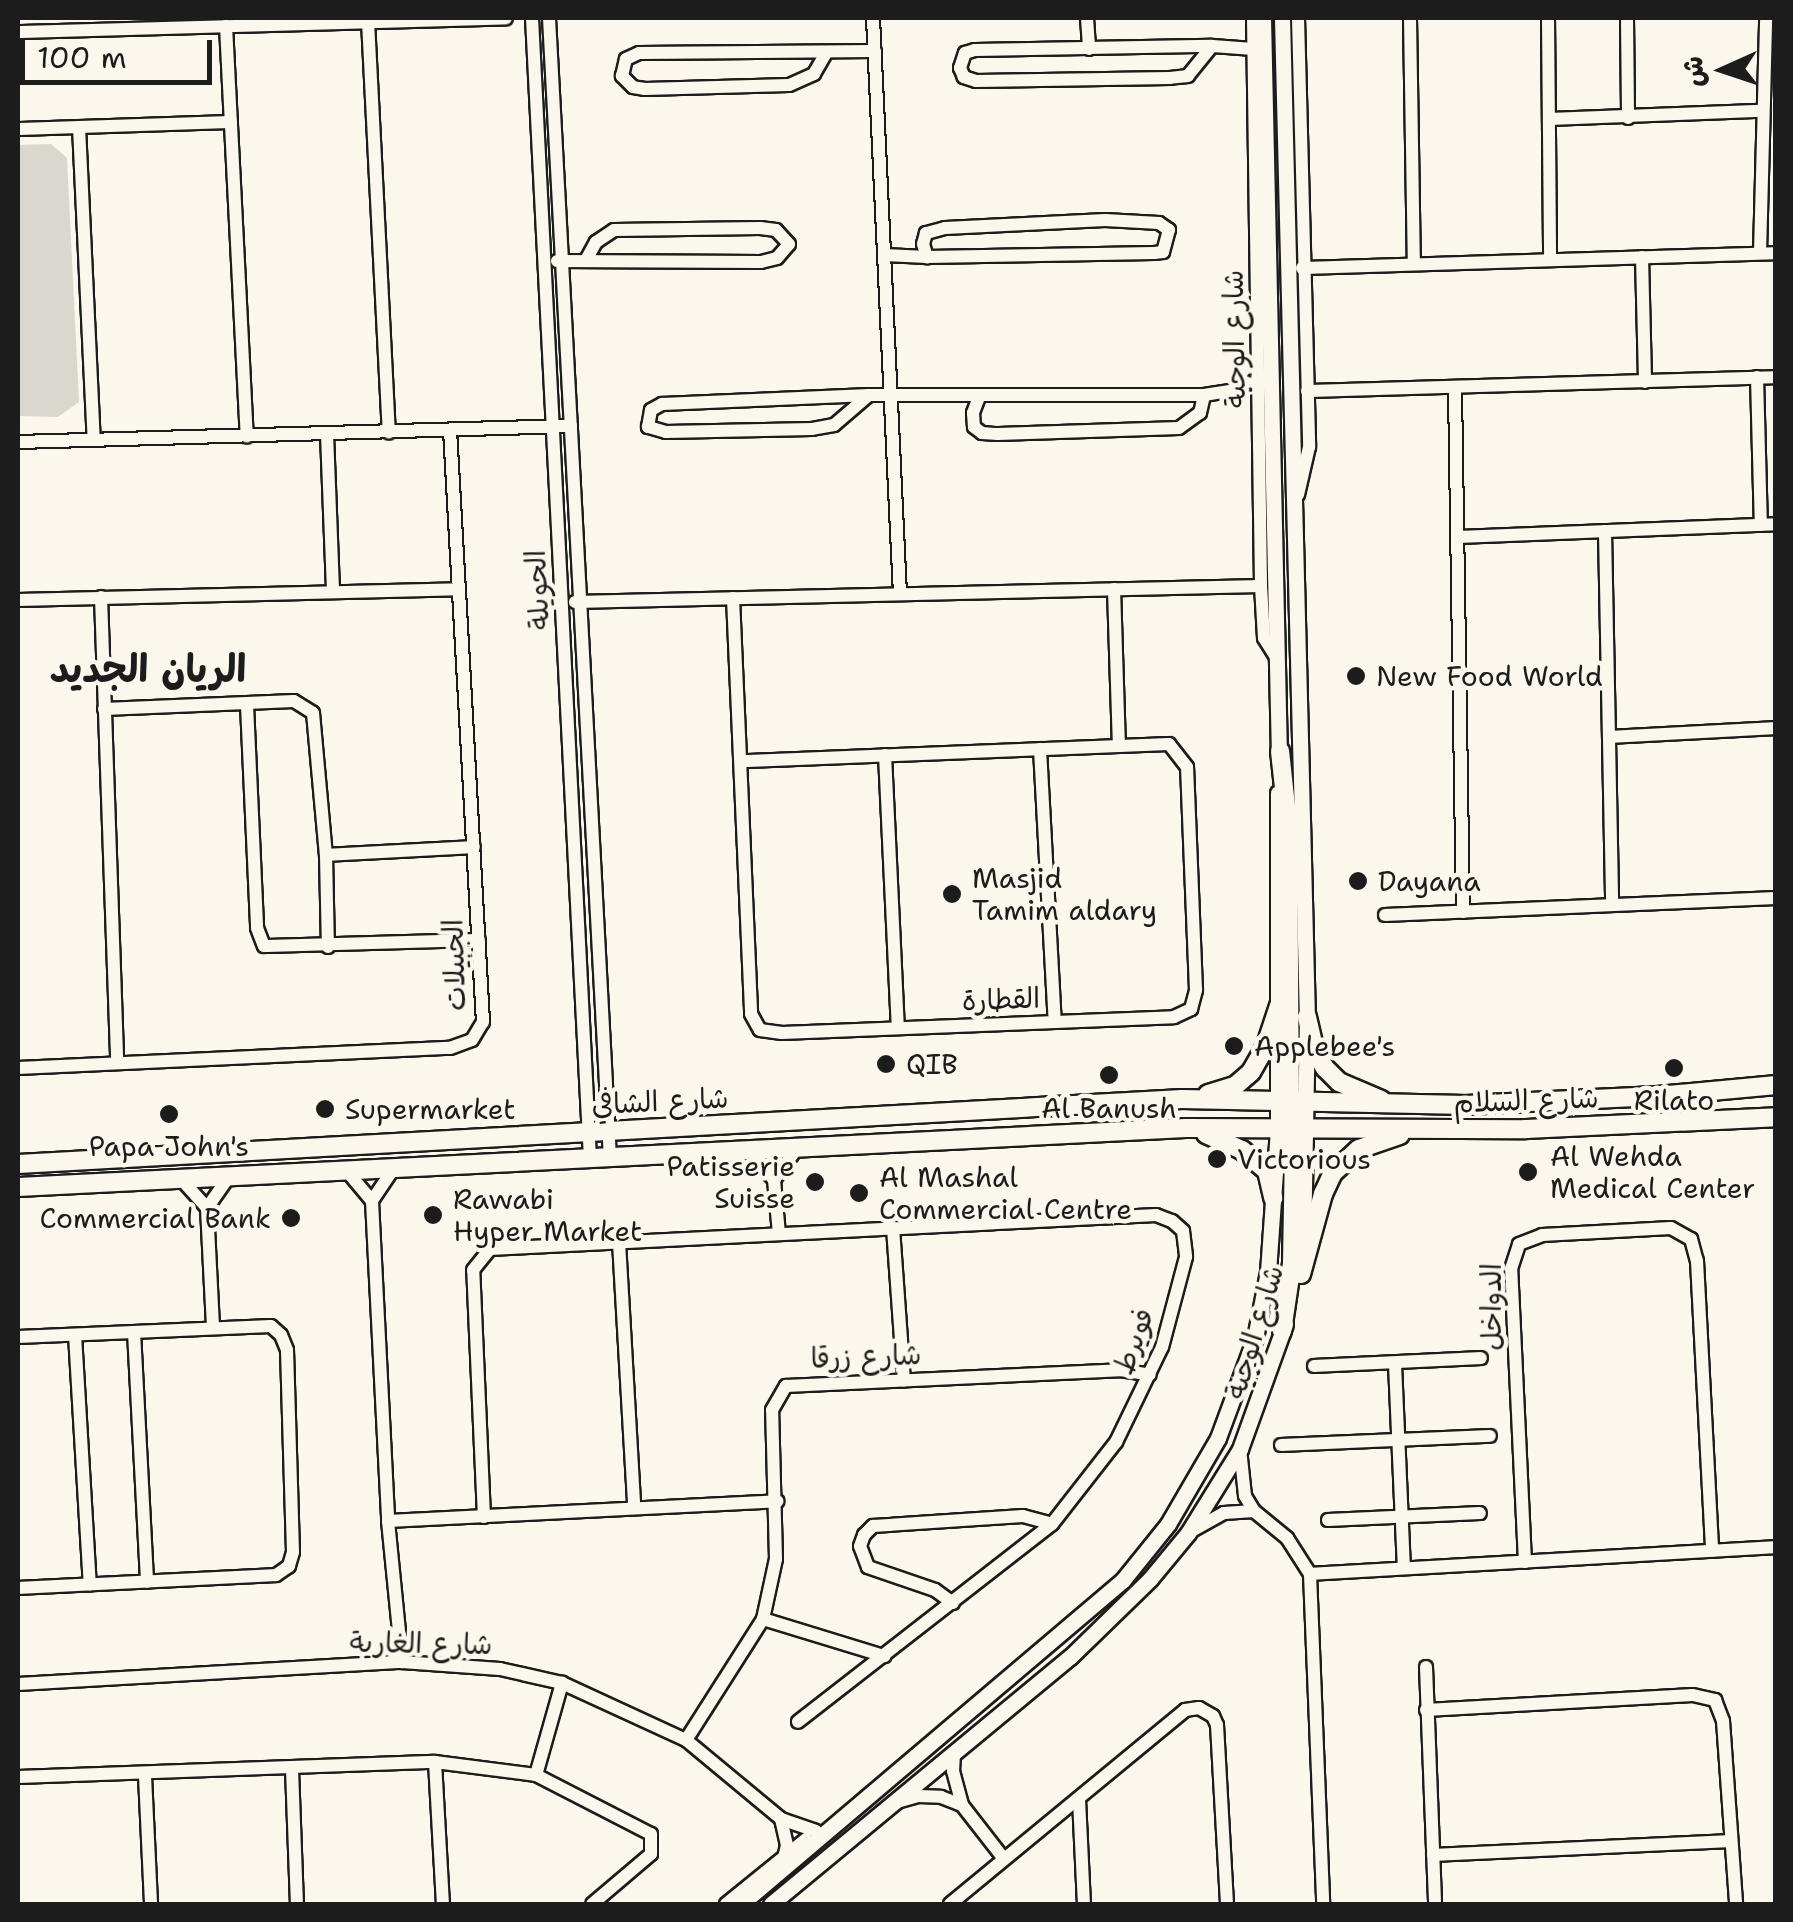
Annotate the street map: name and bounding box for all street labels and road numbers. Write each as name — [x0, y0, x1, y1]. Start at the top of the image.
street label: شارع الوجبة — [1216, 270, 1252, 408]
street label: الحويلة — [518, 549, 556, 631]
street label: الجبيلات — [436, 919, 472, 1011]
street label: القطارة — [961, 981, 1041, 1017]
street label: شارع الشافي — [591, 1081, 729, 1121]
street label: شارع السلام — [1453, 1081, 1599, 1119]
street label: شارع الوجبة — [1218, 1261, 1290, 1403]
street label: الدواخل — [1474, 1263, 1508, 1351]
street label: فويرط — [1106, 1303, 1160, 1379]
street label: شارع زرقا — [810, 1337, 922, 1375]
street label: شارع الغارية — [349, 1625, 493, 1661]

